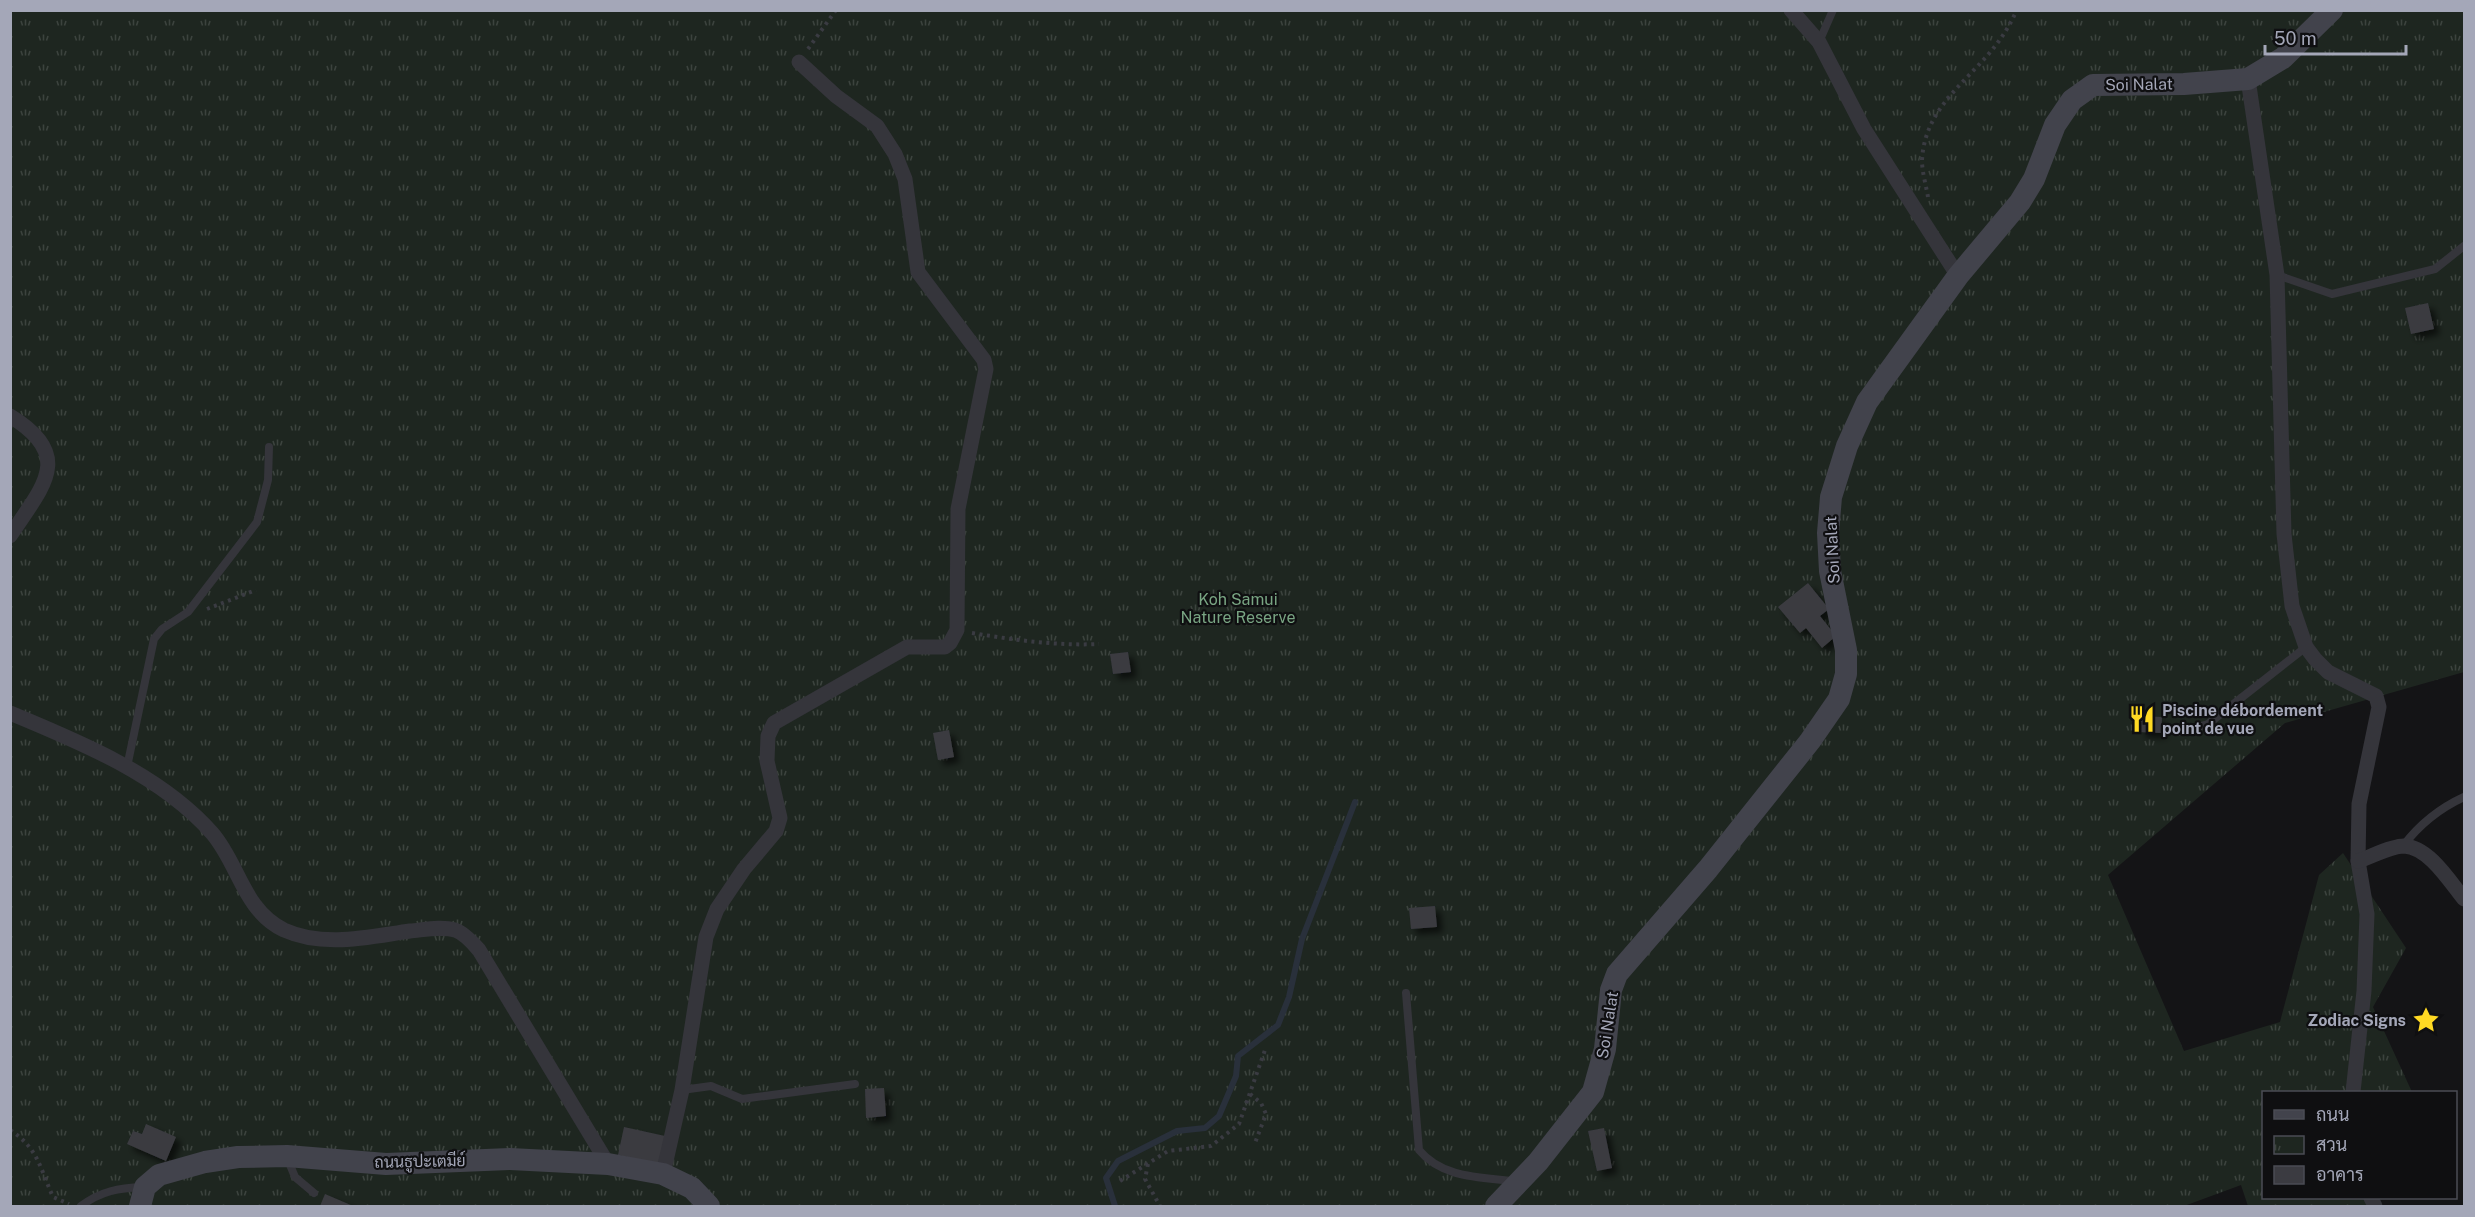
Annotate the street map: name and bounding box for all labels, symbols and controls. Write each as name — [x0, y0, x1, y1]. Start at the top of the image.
scale bar — [2265, 18, 2406, 56]
text: 50 m — [2274, 28, 2317, 49]
street label: Soi Nalat — [2105, 74, 2173, 95]
street label: Soi Nalat — [1821, 516, 1844, 584]
park label: Koh Samui Nature Reserve — [1180, 590, 1296, 627]
place label: Piscine débordement point de vue — [2162, 701, 2324, 738]
restaurant icon: Piscine débordement point de vue — [2127, 704, 2157, 734]
street label: Soi Nalat — [1593, 990, 1622, 1060]
place icon: Zodiac Signs — [2411, 1005, 2441, 1035]
place label: Zodiac Signs — [2308, 1011, 2406, 1030]
legend — [2262, 1091, 2457, 1199]
text: ถนน — [2316, 1104, 2349, 1125]
text: สวน — [2316, 1134, 2347, 1155]
street label: ถนนธูปะเตมีย์ — [374, 1148, 466, 1174]
text: อาคาร — [2316, 1164, 2364, 1185]

